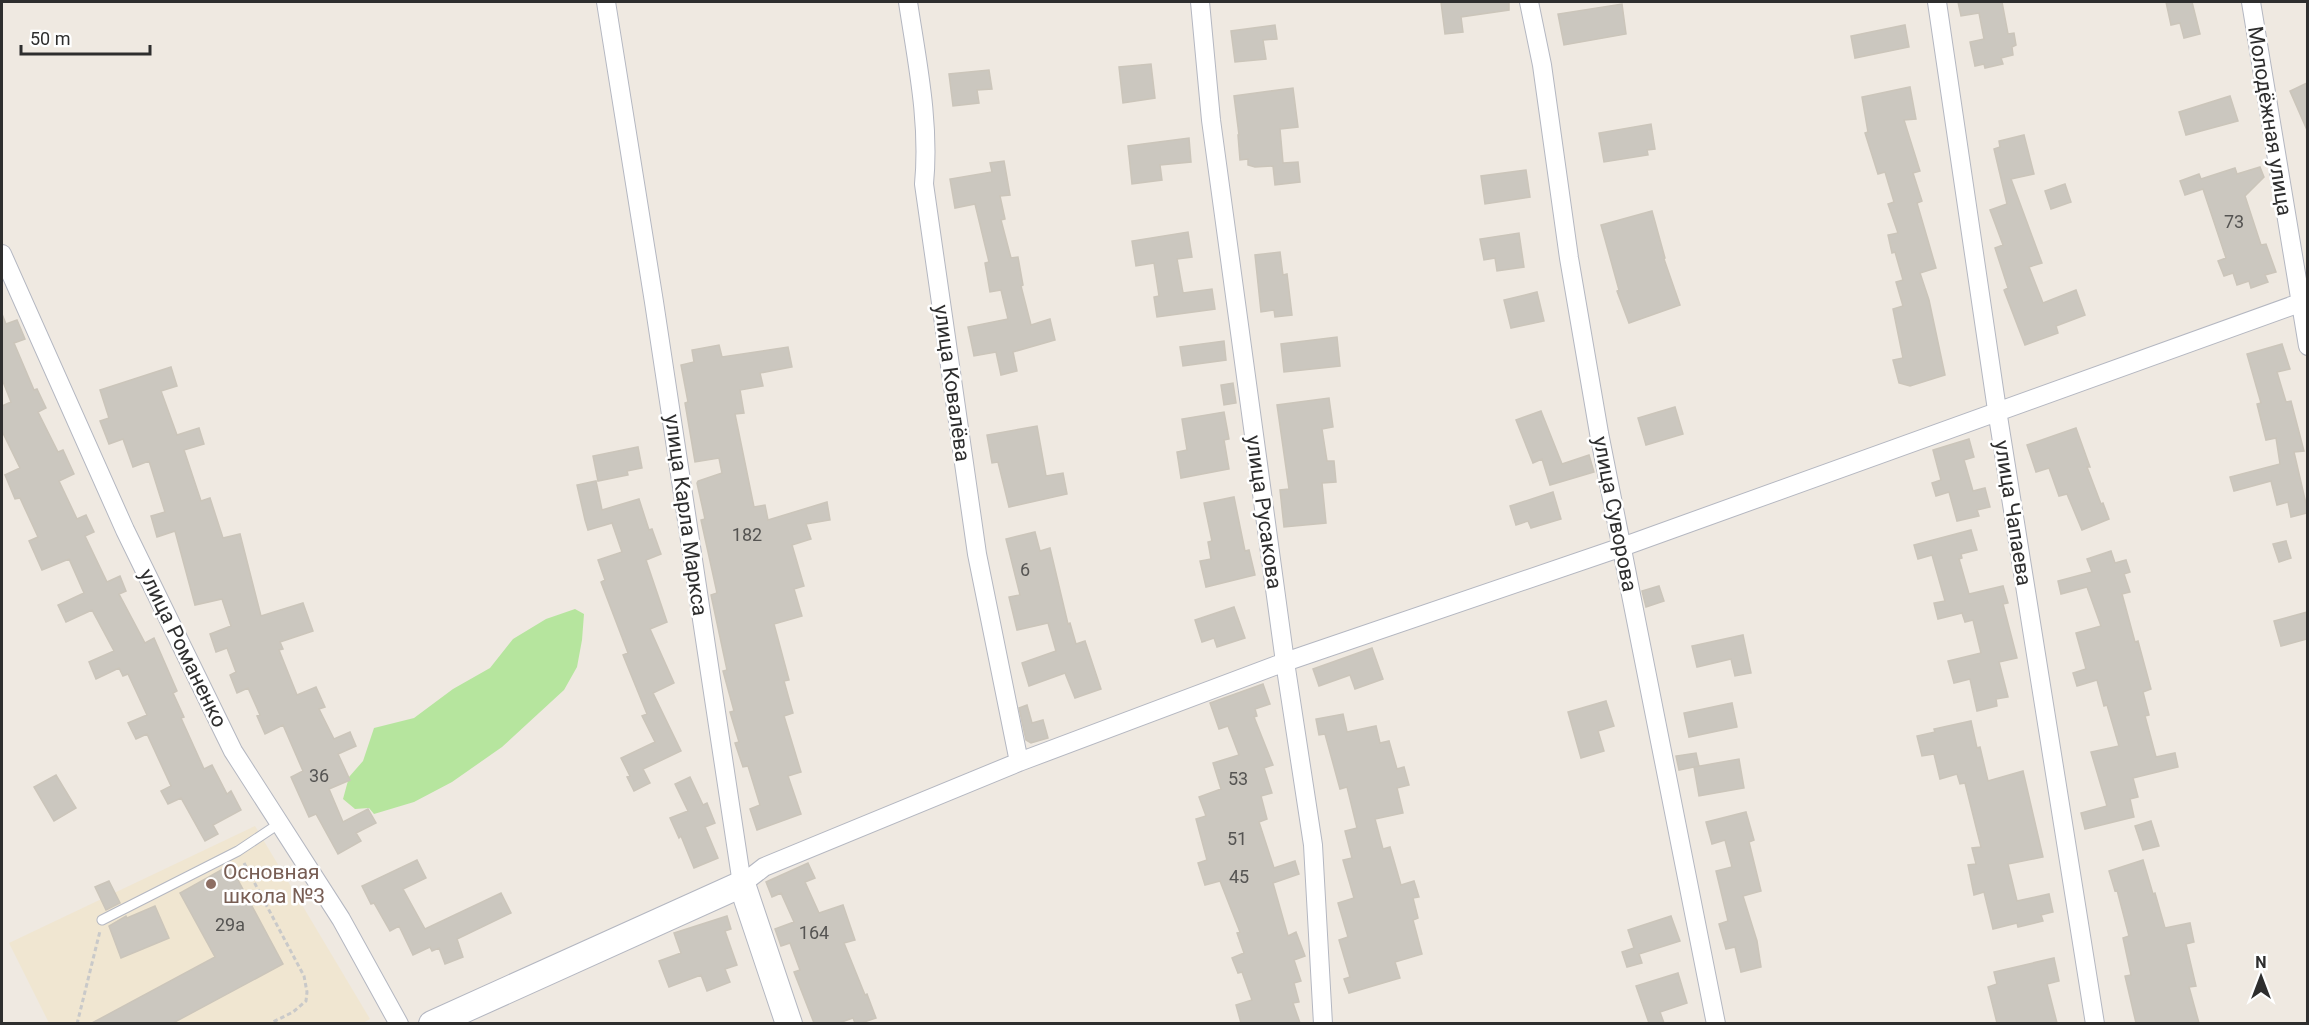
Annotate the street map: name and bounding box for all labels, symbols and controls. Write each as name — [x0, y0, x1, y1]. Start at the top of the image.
scale bar — [21, 18, 150, 56]
street label: Молодёжная улица — [2243, 25, 2297, 217]
text: 50 m — [30, 28, 70, 49]
house number: 73 — [2224, 211, 2244, 232]
street label: улица Ковалёва — [929, 303, 975, 463]
street label: улица Карла Маркса — [660, 413, 712, 617]
street label: улица Русакова — [1241, 434, 1287, 590]
street label: улица Суворова — [1588, 434, 1642, 594]
street label: улица Чапаева — [1990, 439, 2036, 587]
house number: 182 — [732, 524, 762, 545]
house number: 6 — [1020, 559, 1030, 580]
street label: улица Романенко — [134, 565, 232, 731]
house number: 36 — [309, 765, 329, 786]
house number: 53 — [1228, 768, 1248, 789]
house number: 51 — [1227, 828, 1247, 849]
place label: Основная школа №3 — [223, 860, 325, 908]
house number: 45 — [1229, 866, 1249, 887]
marker: Основная школа №3 — [204, 877, 218, 891]
house number: 29а — [215, 914, 245, 935]
house number: 164 — [799, 922, 829, 943]
north arrow — [2231, 947, 2291, 1007]
text: N — [2255, 953, 2267, 972]

